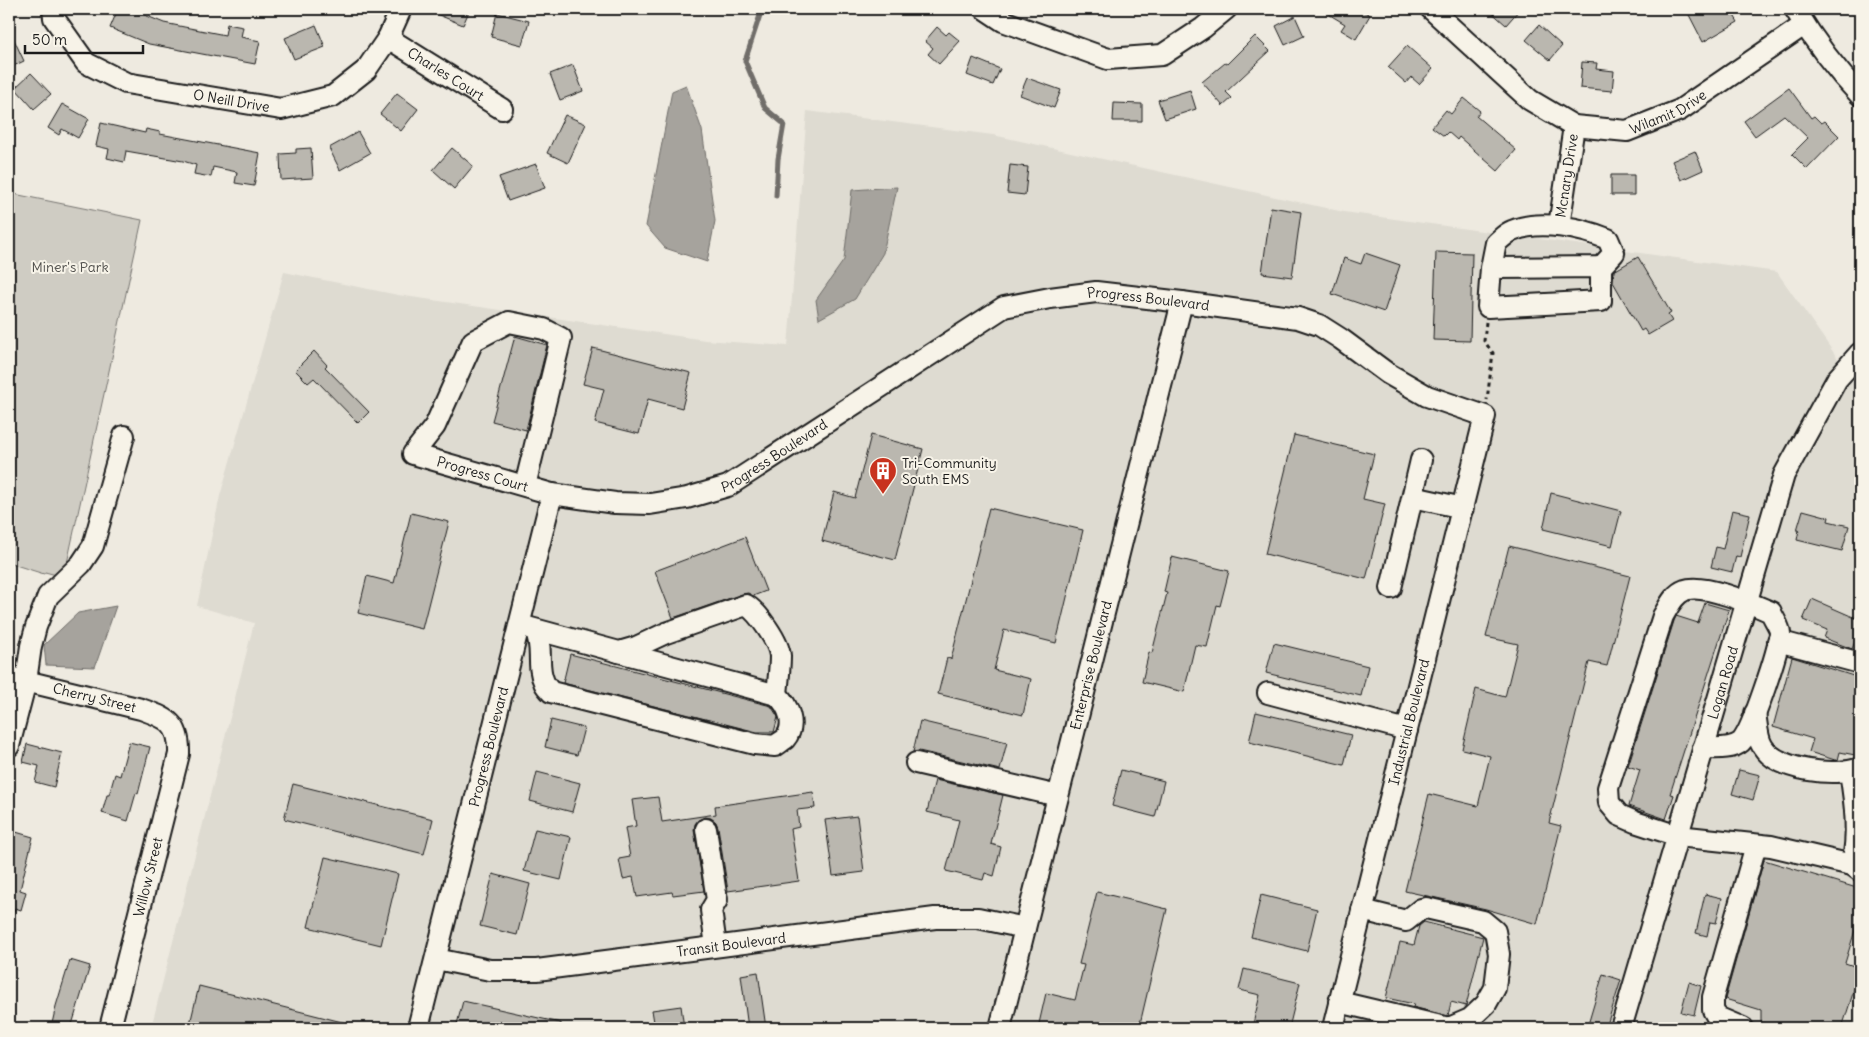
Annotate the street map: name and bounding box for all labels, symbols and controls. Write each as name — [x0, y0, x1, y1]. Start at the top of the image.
scale bar — [25, 22, 142, 54]
text: 50 m — [32, 30, 67, 49]
street label: Charles Court — [404, 43, 488, 105]
street label: O Neill Drive — [192, 85, 271, 116]
street label: Wilamit Drive — [1627, 86, 1710, 138]
street label: Mcnary Drive — [1551, 132, 1582, 219]
park label: Miner's Park — [31, 258, 109, 276]
street label: Progress Boulevard — [1086, 283, 1211, 315]
street label: Progress Boulevard — [719, 415, 831, 497]
street label: Progress Court — [435, 452, 531, 496]
place label: Tri-Community South EMS — [902, 454, 997, 488]
building icon: Tri-Community South EMS — [868, 456, 898, 495]
street label: Enterprise Boulevard — [1066, 599, 1116, 732]
street label: Logan Road — [1703, 644, 1742, 721]
street label: Industrial Boulevard — [1385, 657, 1433, 787]
street label: Cherry Street — [51, 679, 138, 717]
street label: Progress Boulevard — [465, 685, 512, 809]
street label: Willow Street — [129, 835, 167, 919]
street label: Transit Boulevard — [675, 929, 787, 961]

